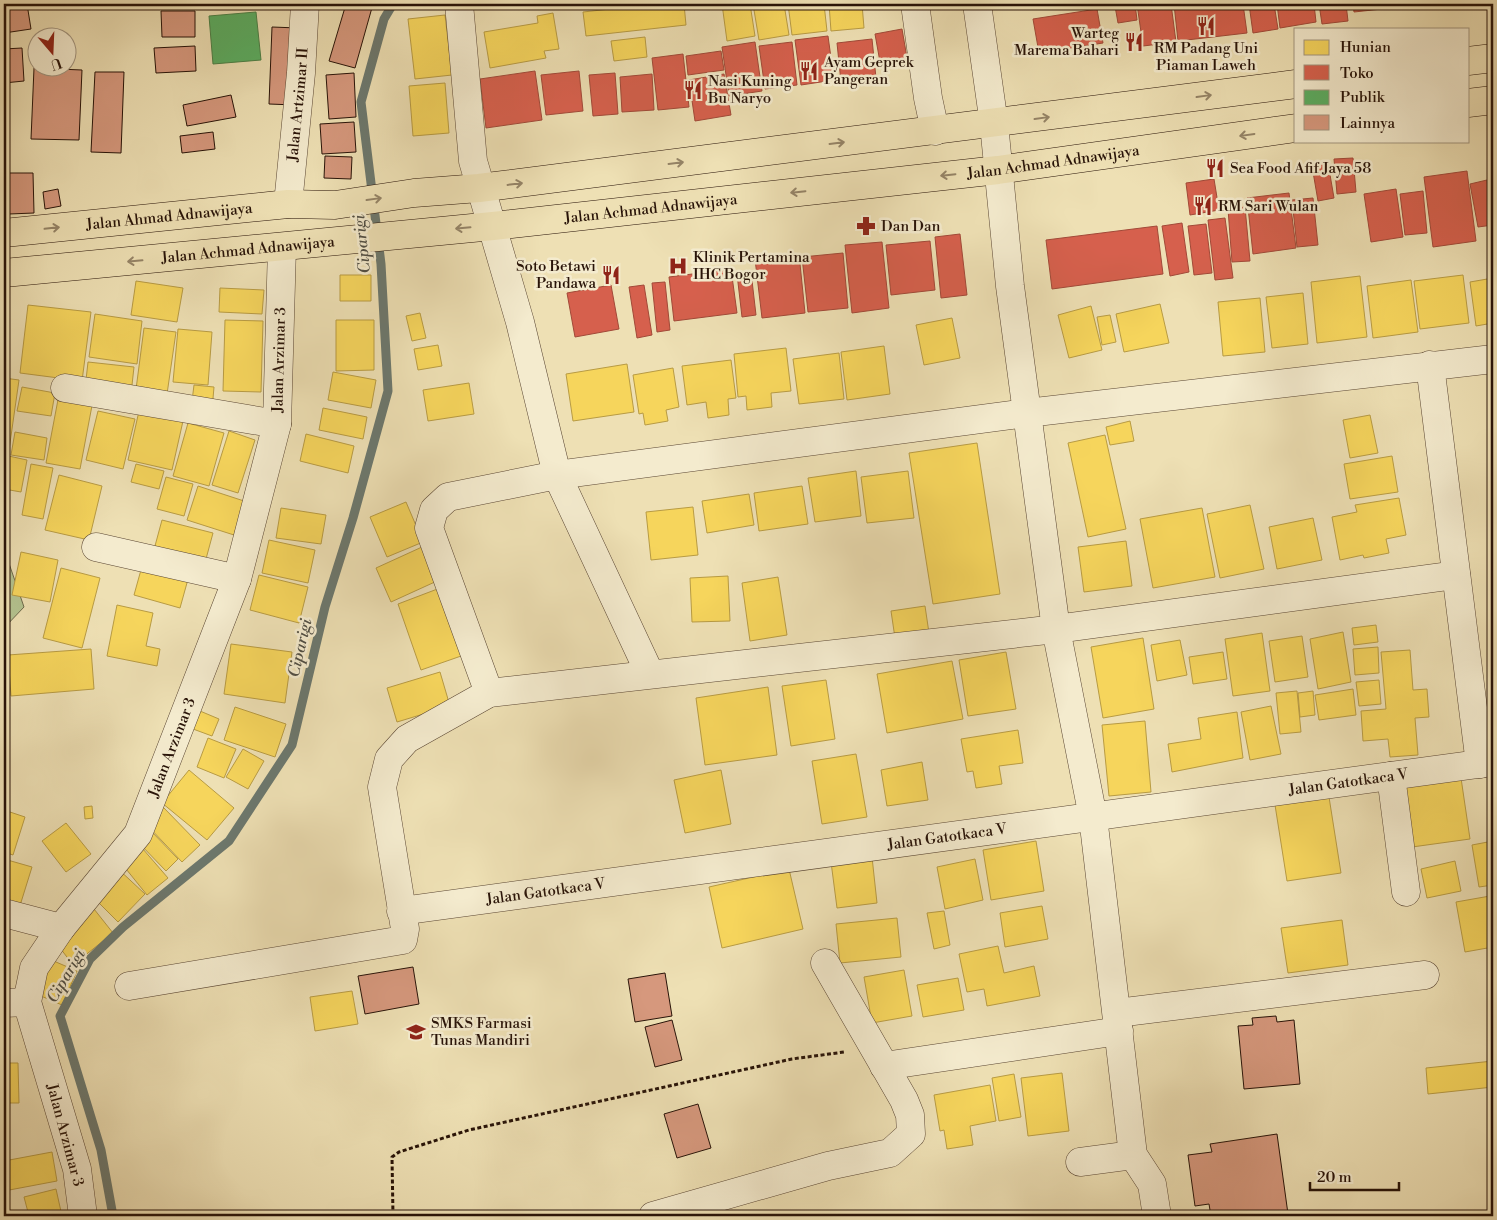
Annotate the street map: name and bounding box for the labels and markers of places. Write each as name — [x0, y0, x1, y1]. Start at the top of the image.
restaurant icon: RM Padang Uni Piaman Laweh — [1195, 15, 1217, 37]
place label: Warteg Marema Bahari — [1014, 24, 1119, 60]
restaurant icon: Warteg Marema Bahari — [1123, 31, 1145, 53]
place label: RM Padang Uni Piaman Laweh — [1154, 39, 1258, 75]
place label: Ayam Geprek Pangeran — [823, 53, 915, 89]
restaurant icon: Ayam Geprek Pangeran — [798, 60, 820, 82]
place label: Nasi Kuning Bu Naryo — [707, 72, 792, 108]
restaurant icon: Nasi Kuning Bu Naryo — [682, 79, 704, 101]
restaurant icon: Sea Food Afif Jaya 58 — [1204, 157, 1226, 179]
place label: Sea Food Afif Jaya 58 — [1230, 159, 1371, 178]
restaurant icon: RM Sari Wulan — [1192, 195, 1214, 217]
place label: RM Sari Wulan — [1218, 197, 1318, 216]
pharmacy icon: Dan Dan — [855, 215, 877, 237]
place label: Dan Dan — [881, 217, 941, 236]
place label: Klinik Pertamina IHC Bogor — [693, 248, 810, 284]
hospital icon: Klinik Pertamina IHC Bogor — [667, 255, 689, 277]
place label: Soto Betawi Pandawa — [516, 257, 596, 293]
restaurant icon: Soto Betawi Pandawa — [600, 264, 622, 286]
place label: SMKS Farmasi Tunas Mandiri — [431, 1014, 532, 1050]
school or university icon: SMKS Farmasi Tunas Mandiri — [405, 1021, 427, 1043]

